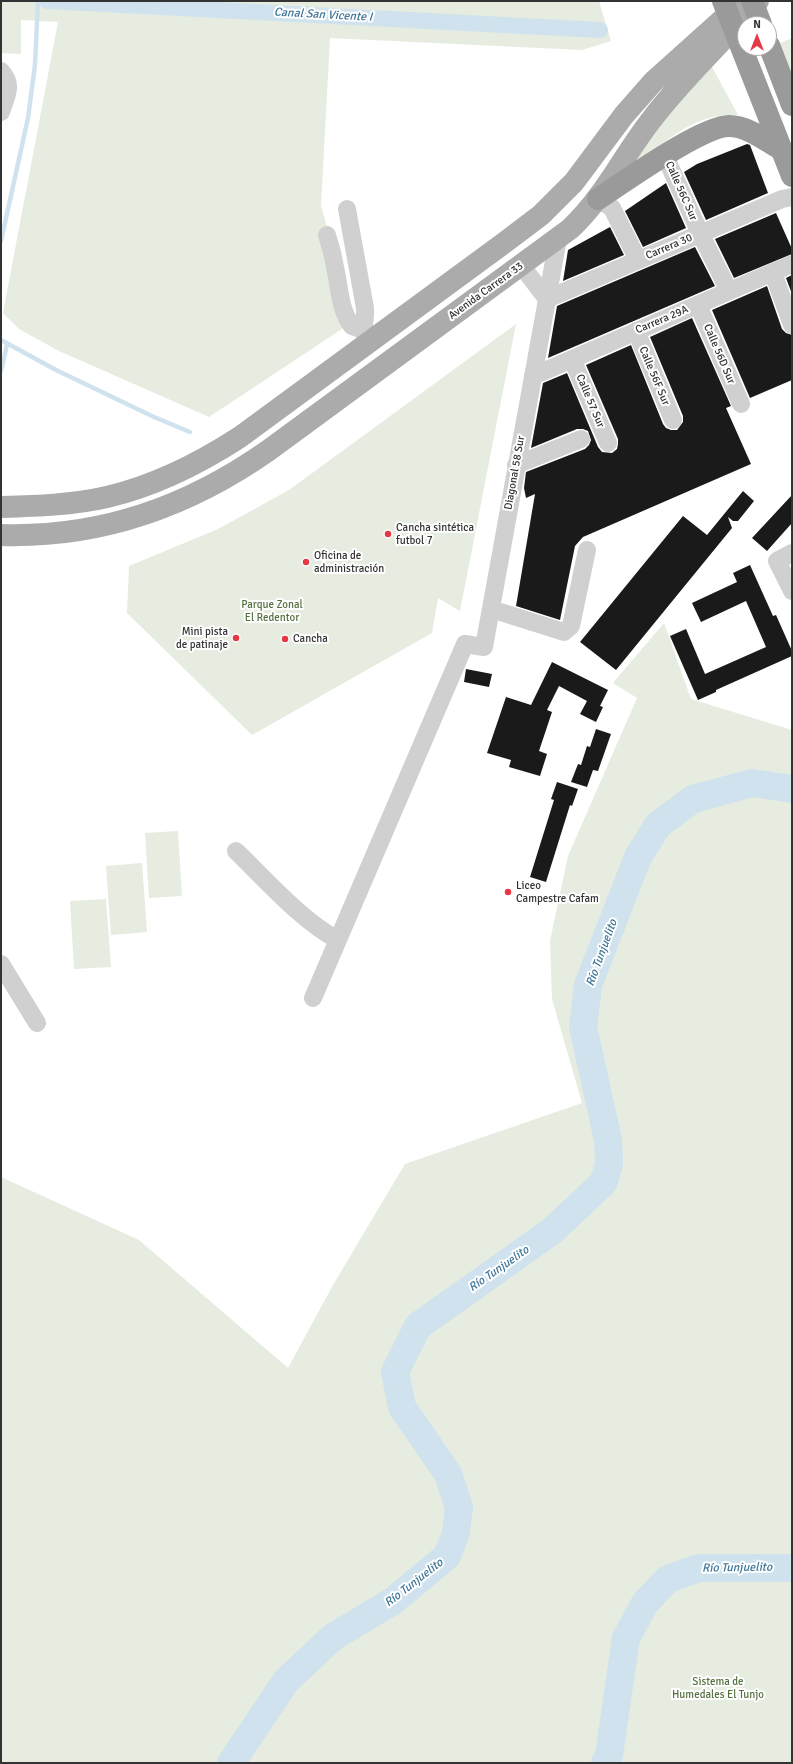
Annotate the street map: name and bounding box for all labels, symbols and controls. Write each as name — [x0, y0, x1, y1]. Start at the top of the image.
water label: Canal San Vicente I — [273, 5, 373, 25]
north arrow — [737, 16, 777, 56]
text: N — [753, 18, 761, 31]
street label: Calle 56C Sur — [662, 159, 700, 223]
street label: Carrera 30 — [644, 231, 694, 263]
street label: Avenida Carrera 33 — [446, 259, 526, 323]
street label: Carrera 29A — [634, 303, 690, 337]
street label: Calle 56D Sur — [700, 322, 738, 386]
street label: Calle 56F Sur — [636, 345, 672, 407]
street label: Calle 57 Sur — [573, 372, 607, 430]
street label: Diagonal 58 Sur — [502, 435, 528, 511]
place label: Cancha sintética futbol 7 — [396, 521, 474, 547]
marker: Cancha sintética futbol 7 — [383, 529, 393, 539]
place label: Oficina de administración — [314, 549, 384, 575]
marker: Oficina de administración — [301, 557, 311, 567]
park label: Parque Zonal El Redentor — [241, 598, 303, 624]
place label: Mini pista de patinaje — [176, 625, 228, 651]
place label: Cancha — [293, 632, 328, 646]
marker: Mini pista de patinaje — [231, 633, 241, 643]
marker: Cancha — [280, 634, 290, 644]
place label: Liceo Campestre Cafam — [516, 879, 599, 905]
marker: Liceo Campestre Cafam — [503, 887, 513, 897]
water label: Río Tunjuelito — [583, 918, 621, 988]
water label: Río Tunjuelito — [466, 1243, 532, 1295]
water label: Río Tunjuelito — [382, 1556, 446, 1610]
water label: Río Tunjuelito — [702, 1560, 772, 1576]
park label: Sistema de Humedales El Tunjo — [672, 1675, 764, 1701]

